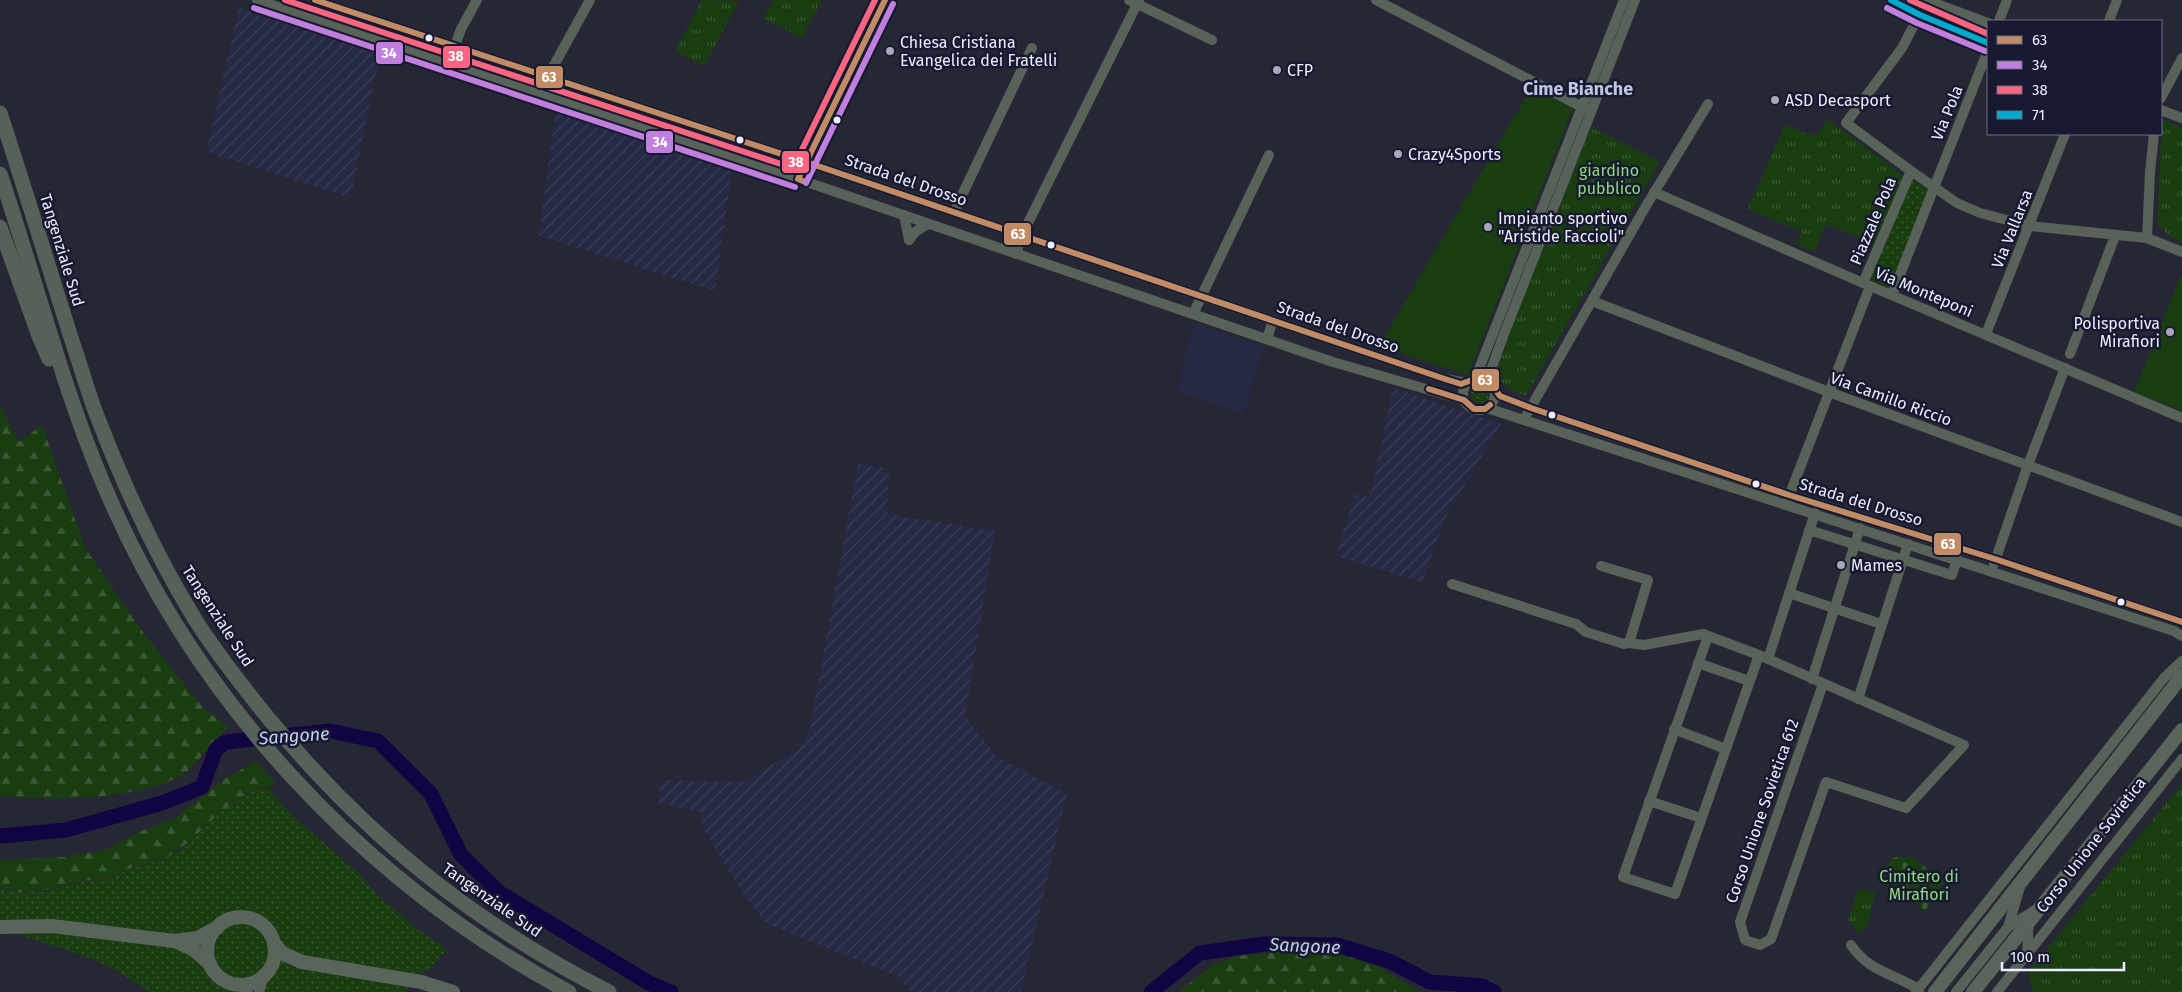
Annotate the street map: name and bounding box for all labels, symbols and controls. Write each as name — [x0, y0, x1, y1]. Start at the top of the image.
legend — [1987, 20, 2162, 135]
text: 63 — [2032, 31, 2047, 49]
unlabelled marker — [424, 33, 434, 43]
place label: Chiesa Cristiana Evangelica dei Fratelli — [900, 33, 1057, 70]
line badge: 34 — [375, 41, 404, 65]
text: 34 — [380, 45, 397, 62]
line badge: 38 — [442, 45, 471, 69]
marker: Chiesa Cristiana Evangelica dei Fratelli — [884, 45, 896, 57]
text: 38 — [447, 48, 464, 65]
text: 34 — [2032, 56, 2047, 74]
place label: CFP — [1287, 61, 1313, 80]
marker: CFP — [1271, 64, 1283, 76]
line badge: 63 — [535, 65, 564, 89]
text: 63 — [541, 69, 557, 86]
district label: Cime Bianche — [1523, 78, 1633, 100]
text: 38 — [2032, 81, 2048, 99]
street label: Via Pola — [1927, 83, 1967, 143]
place label: ASD Decasport — [1785, 91, 1891, 110]
marker: ASD Decasport — [1769, 94, 1781, 106]
text: 71 — [2032, 106, 2045, 124]
unlabelled marker — [832, 115, 842, 125]
line badge: 34 — [645, 130, 674, 154]
text: 34 — [651, 134, 668, 151]
unlabelled marker — [735, 135, 745, 145]
place label: Crazy4Sports — [1408, 145, 1501, 164]
marker: Crazy4Sports — [1392, 148, 1404, 160]
line badge: 38 — [781, 150, 810, 174]
street label: Strada del Drosso — [842, 150, 970, 210]
text: 38 — [787, 154, 804, 171]
park label: giardino pubblico — [1577, 161, 1641, 198]
street label: Piazzale Pola — [1846, 174, 1900, 268]
street label: Via Vallarsa — [1988, 187, 2036, 271]
street label: Tangenziale Sud — [36, 191, 88, 309]
place label: Impianto sportivo "Aristide Faccioli" — [1498, 209, 1628, 246]
marker: Impianto sportivo "Aristide Faccioli" — [1482, 221, 1494, 233]
line badge: 63 — [1003, 222, 1032, 246]
text: 63 — [1010, 226, 1026, 243]
unlabelled marker — [1046, 240, 1056, 250]
street label: Via Monteponi — [1872, 263, 1976, 321]
street label: Strada del Drosso — [1274, 297, 1402, 357]
place label: Polisportiva Mirafiori — [2074, 314, 2160, 351]
marker: Polisportiva Mirafiori — [2164, 326, 2176, 338]
line badge: 63 — [1471, 368, 1500, 392]
street label: Via Camillo Riccio — [1828, 368, 1954, 430]
text: 63 — [1477, 372, 1493, 389]
unlabelled marker — [1547, 410, 1557, 420]
street label: Strada del Drosso — [1797, 474, 1925, 530]
unlabelled marker — [1751, 479, 1761, 489]
line badge: 63 — [1933, 532, 1962, 556]
text: 63 — [1940, 536, 1956, 553]
place label: Mames — [1851, 556, 1902, 575]
marker: Mames — [1835, 559, 1847, 571]
street label: Tangenziale Sud — [178, 562, 258, 670]
unlabelled marker — [2116, 597, 2126, 607]
street label: Corso Unione Sovietica 612 — [1722, 716, 1803, 906]
water label: Sangone — [257, 723, 330, 750]
street label: Corso Unione Sovietica — [2032, 773, 2150, 917]
street label: Tangenziale Sud — [439, 859, 545, 941]
park label: Cimitero di Mirafiori — [1879, 867, 1959, 904]
water label: Sangone — [1268, 933, 1341, 959]
scale bar — [2002, 940, 2124, 972]
text: 100 m — [2010, 948, 2050, 966]

